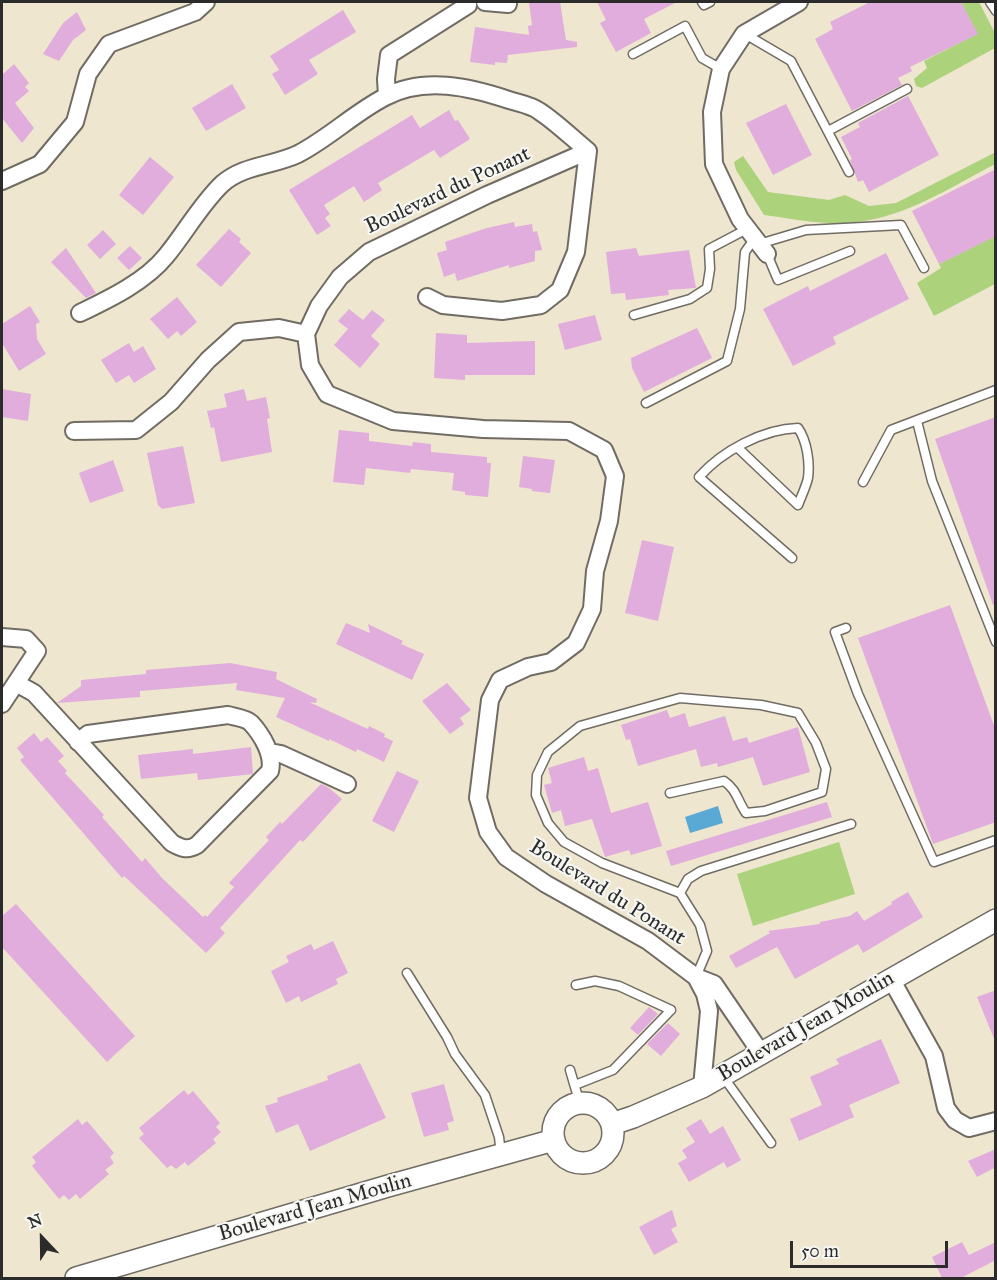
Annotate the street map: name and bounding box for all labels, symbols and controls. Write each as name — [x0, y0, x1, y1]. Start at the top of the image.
street label: Boulevard du Ponant — [361, 142, 535, 240]
street label: Boulevard du Ponant — [524, 835, 690, 951]
street label: Boulevard Jean Moulin — [713, 966, 899, 1088]
street label: Boulevard Jean Moulin — [216, 1168, 414, 1248]
north arrow — [12, 1208, 72, 1268]
text: N — [25, 1209, 45, 1232]
scale bar — [793, 1229, 950, 1267]
text: 50 m — [801, 1240, 839, 1262]

